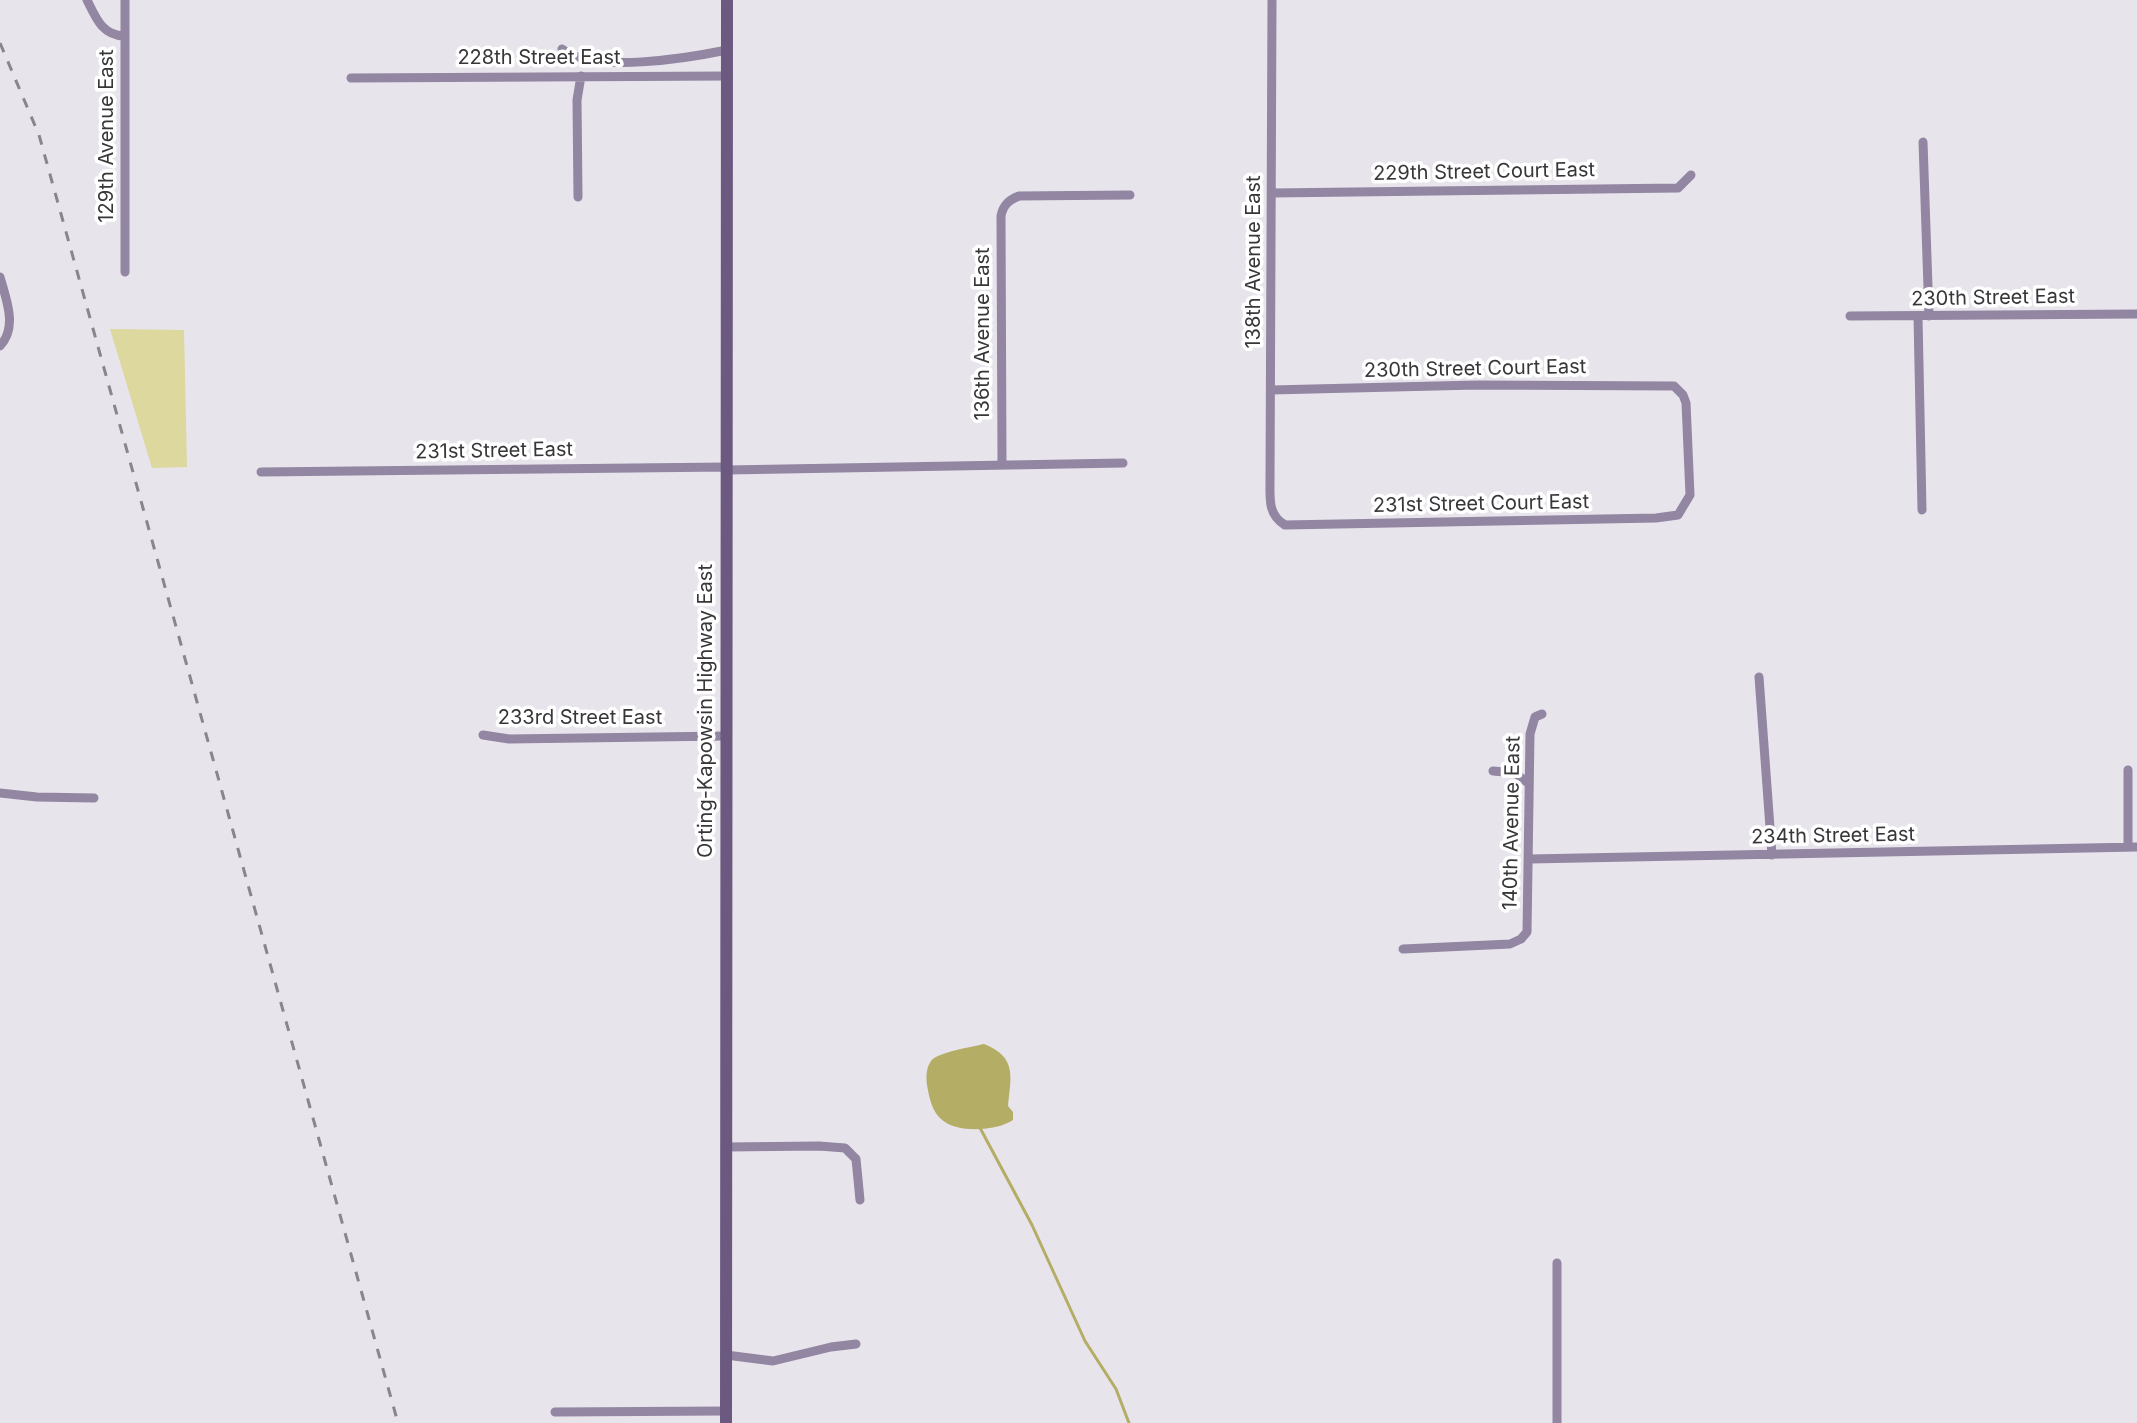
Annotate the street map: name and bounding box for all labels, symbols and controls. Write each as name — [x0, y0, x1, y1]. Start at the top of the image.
street label: 228th Street East — [457, 46, 621, 70]
street label: 129th Avenue East — [95, 49, 119, 223]
street label: 229th Street Court East — [1373, 158, 1595, 186]
street label: 138th Avenue East — [1242, 175, 1266, 349]
street label: 136th Avenue East — [971, 247, 995, 421]
street label: 230th Street East — [1911, 285, 2075, 311]
street label: 230th Street Court East — [1364, 355, 1586, 383]
street label: 231st Street East — [415, 438, 573, 464]
street label: 231st Street Court East — [1373, 490, 1589, 518]
street label: Orting-Kapowsin Highway East — [694, 564, 718, 858]
street label: 233rd Street East — [498, 706, 662, 730]
street label: 140th Avenue East — [1498, 736, 1526, 910]
street label: 234th Street East — [1751, 823, 1915, 849]

